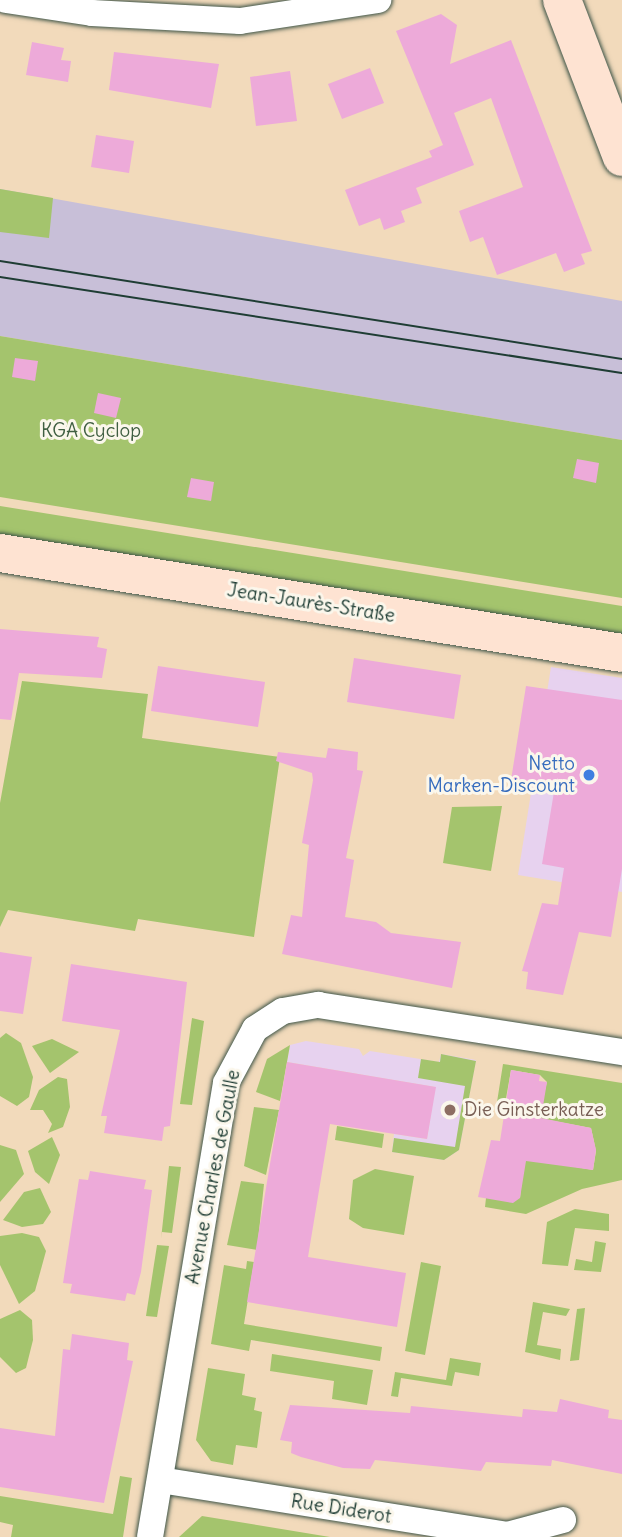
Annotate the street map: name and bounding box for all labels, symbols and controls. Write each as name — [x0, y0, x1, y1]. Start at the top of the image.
park label: KGA Cyclop — [41, 420, 141, 442]
street label: Jean-Jaurès-Straße — [226, 578, 396, 628]
place label: Netto Marken-Discount — [428, 753, 575, 797]
marker: Netto Marken-Discount — [581, 767, 597, 783]
street label: Avenue Charles de Gaulle — [181, 1068, 245, 1286]
place label: Die Ginsterkatze — [464, 1099, 604, 1121]
marker: Die Ginsterkatze — [442, 1102, 458, 1118]
street label: Rue Diderot — [289, 1490, 393, 1528]

